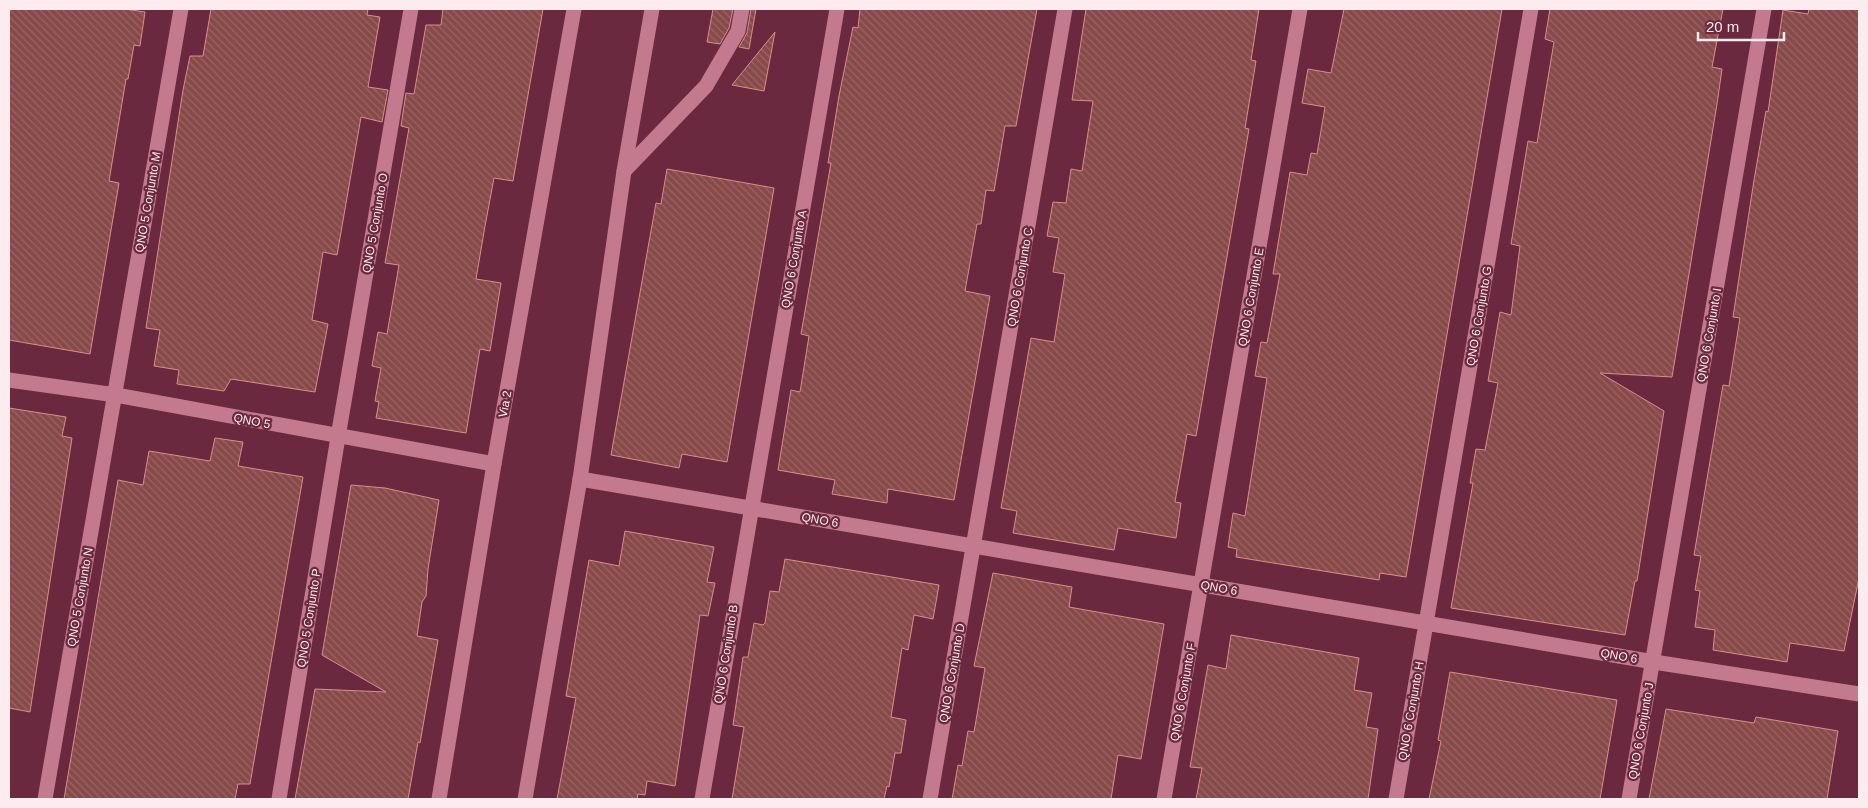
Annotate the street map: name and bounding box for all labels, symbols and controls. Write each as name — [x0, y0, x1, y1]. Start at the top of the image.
scale bar — [1698, 10, 1784, 42]
text: 20 m — [1706, 18, 1739, 35]
street label: QNO 5 Conjunto M — [132, 151, 164, 253]
street label: QNO 5 Conjunto O — [359, 172, 391, 274]
street label: QNO 6 Conjunto A — [778, 209, 810, 309]
street label: QNO 6 Conjunto C — [1004, 226, 1036, 328]
street label: QNO 6 Conjunto E — [1235, 247, 1267, 347]
street label: QNO 6 Conjunto G — [1463, 265, 1495, 367]
street label: QNO 6 Conjunto I — [1694, 287, 1724, 383]
street label: Via 2 — [496, 389, 514, 419]
street label: QNO 5 — [232, 411, 272, 431]
street label: QNO 6 — [800, 510, 840, 530]
street label: QNO 5 Conjunto N — [64, 546, 96, 648]
street label: QNO 5 Conjunto P — [294, 567, 324, 669]
street label: QNO 6 — [1199, 578, 1239, 598]
street label: QNO 6 Conjunto B — [711, 603, 741, 705]
street label: QNO 6 Conjunto D — [936, 622, 968, 724]
street label: QNO 6 Conjunto F — [1167, 642, 1199, 742]
street label: QNO 6 — [1599, 646, 1639, 666]
street label: QNO 6 Conjunto H — [1395, 660, 1427, 762]
street label: QNO 6 Conjunto J — [1626, 682, 1656, 780]

